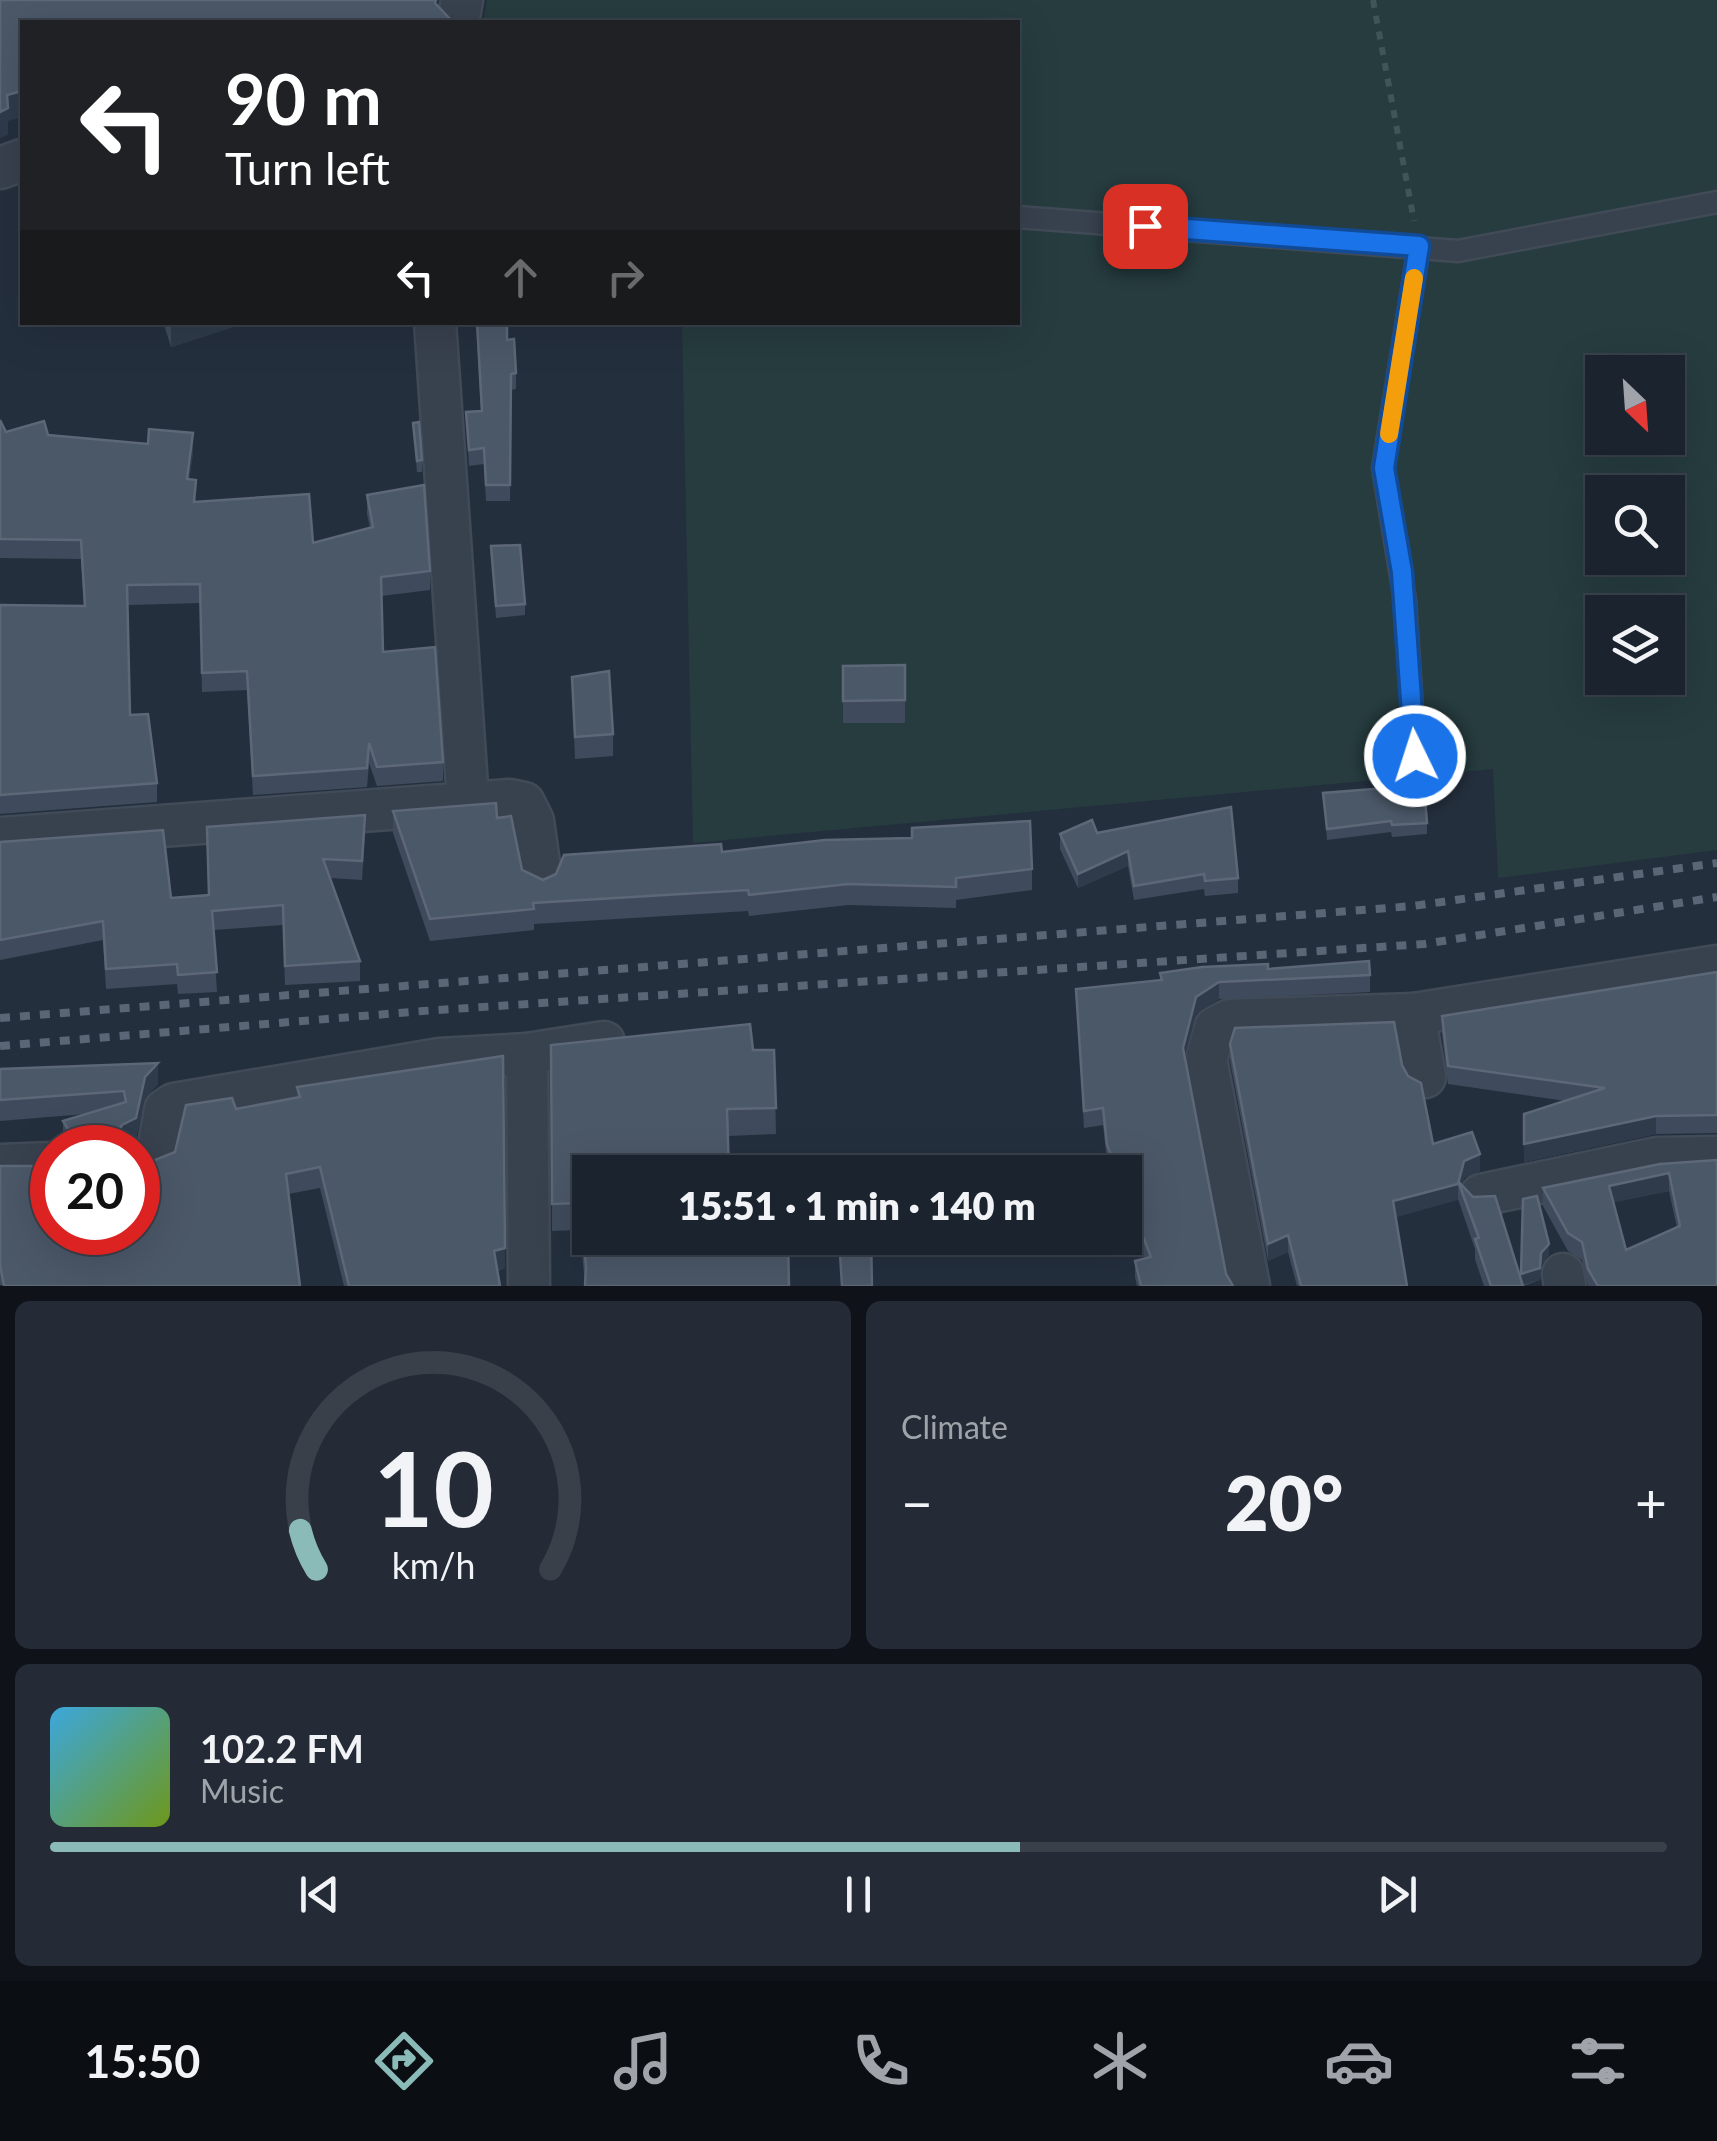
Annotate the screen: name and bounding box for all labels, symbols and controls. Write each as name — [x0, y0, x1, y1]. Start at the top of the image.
text: 90 m — [225, 56, 382, 140]
icon: left — [60, 60, 190, 190]
text: Turn left — [225, 141, 390, 195]
pin — [1103, 184, 1188, 269]
icon: arrive — [1118, 199, 1173, 254]
icon: left — [388, 250, 443, 305]
icon: ahead — [493, 250, 548, 305]
icon: right — [598, 250, 653, 305]
north arrow — [1585, 355, 1685, 455]
map controls — [1585, 355, 1685, 695]
button: search — [1585, 475, 1685, 575]
button: layers — [1585, 595, 1685, 695]
position arrow — [1363, 704, 1467, 808]
speed limit sign: 20 — [30, 1125, 160, 1255]
text: 15:51 · 1 min · 140 m — [678, 1182, 1036, 1228]
text: Climate — [901, 1407, 1008, 1446]
text: 10 — [373, 1424, 493, 1549]
text: 20° — [1225, 1457, 1343, 1547]
text: − — [901, 1469, 933, 1535]
text: + — [1635, 1469, 1667, 1535]
text: km/h — [391, 1544, 475, 1587]
text: 102.2 FM — [200, 1725, 364, 1771]
text: Music — [200, 1771, 284, 1810]
icon: previous — [292, 1867, 347, 1922]
icon: pause — [831, 1867, 886, 1922]
icon: next — [1370, 1867, 1425, 1922]
icon: directions — [369, 2026, 439, 2096]
icon: music — [608, 2026, 678, 2096]
icon: phone — [846, 2026, 916, 2096]
icon: climate — [1085, 2026, 1155, 2096]
icon: car — [1324, 2026, 1394, 2096]
icon: filters — [1563, 2026, 1633, 2096]
text: 15:50 — [84, 2034, 200, 2088]

